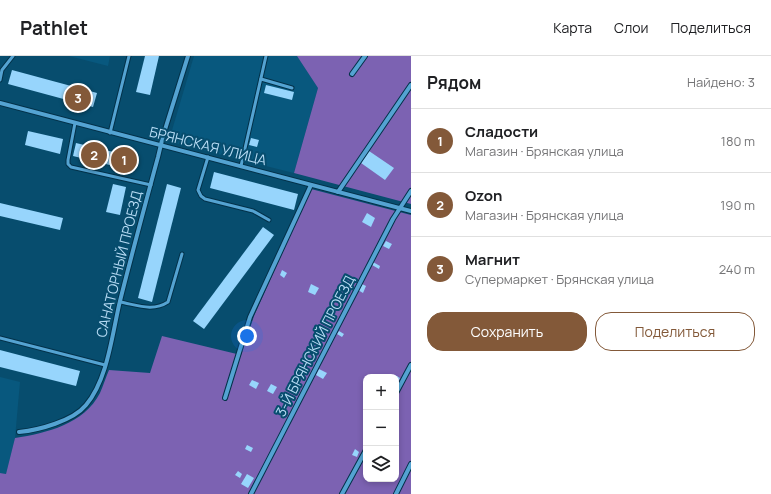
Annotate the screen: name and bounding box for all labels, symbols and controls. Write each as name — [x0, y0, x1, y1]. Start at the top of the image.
text: Pathlet — [20, 15, 88, 41]
text: Карта — [553, 18, 592, 37]
text: Слои — [614, 18, 648, 37]
text: Поделиться — [670, 18, 751, 37]
text: Рядом — [427, 71, 481, 94]
text: Найдено: 3 — [687, 73, 755, 91]
pin: 3 — [65, 83, 91, 113]
text: Сладости — [465, 121, 538, 142]
street label: БРЯНСКАЯ УЛИЦА — [148, 122, 269, 169]
text: 1 — [437, 132, 443, 150]
text: 180 m — [721, 132, 755, 150]
pin: 2 — [81, 140, 107, 170]
text: Магазин · Брянская улица — [465, 142, 624, 160]
pin: 1 — [111, 145, 137, 175]
text: Ozon — [465, 185, 502, 206]
street label: САНАТОРНЫЙ ПРОЕЗД — [91, 188, 146, 339]
text: 2 — [436, 196, 444, 214]
text: 190 m — [720, 196, 755, 214]
text: Магазин · Брянская улица — [465, 206, 624, 224]
text: Магнит — [465, 249, 520, 270]
text: 3 — [436, 260, 444, 278]
text: 240 m — [719, 260, 755, 278]
text: Супермаркет · Брянская улица — [465, 270, 654, 288]
street label: 3-Й БРЯНСКИЙ ПРОЕЗД — [271, 272, 358, 420]
button: Сохранить — [427, 312, 587, 351]
button: Поделиться — [595, 312, 755, 351]
your location — [237, 326, 257, 346]
map controls — [363, 374, 399, 482]
button: + — [363, 374, 399, 410]
button: − — [363, 410, 399, 446]
button: layers — [363, 446, 399, 482]

